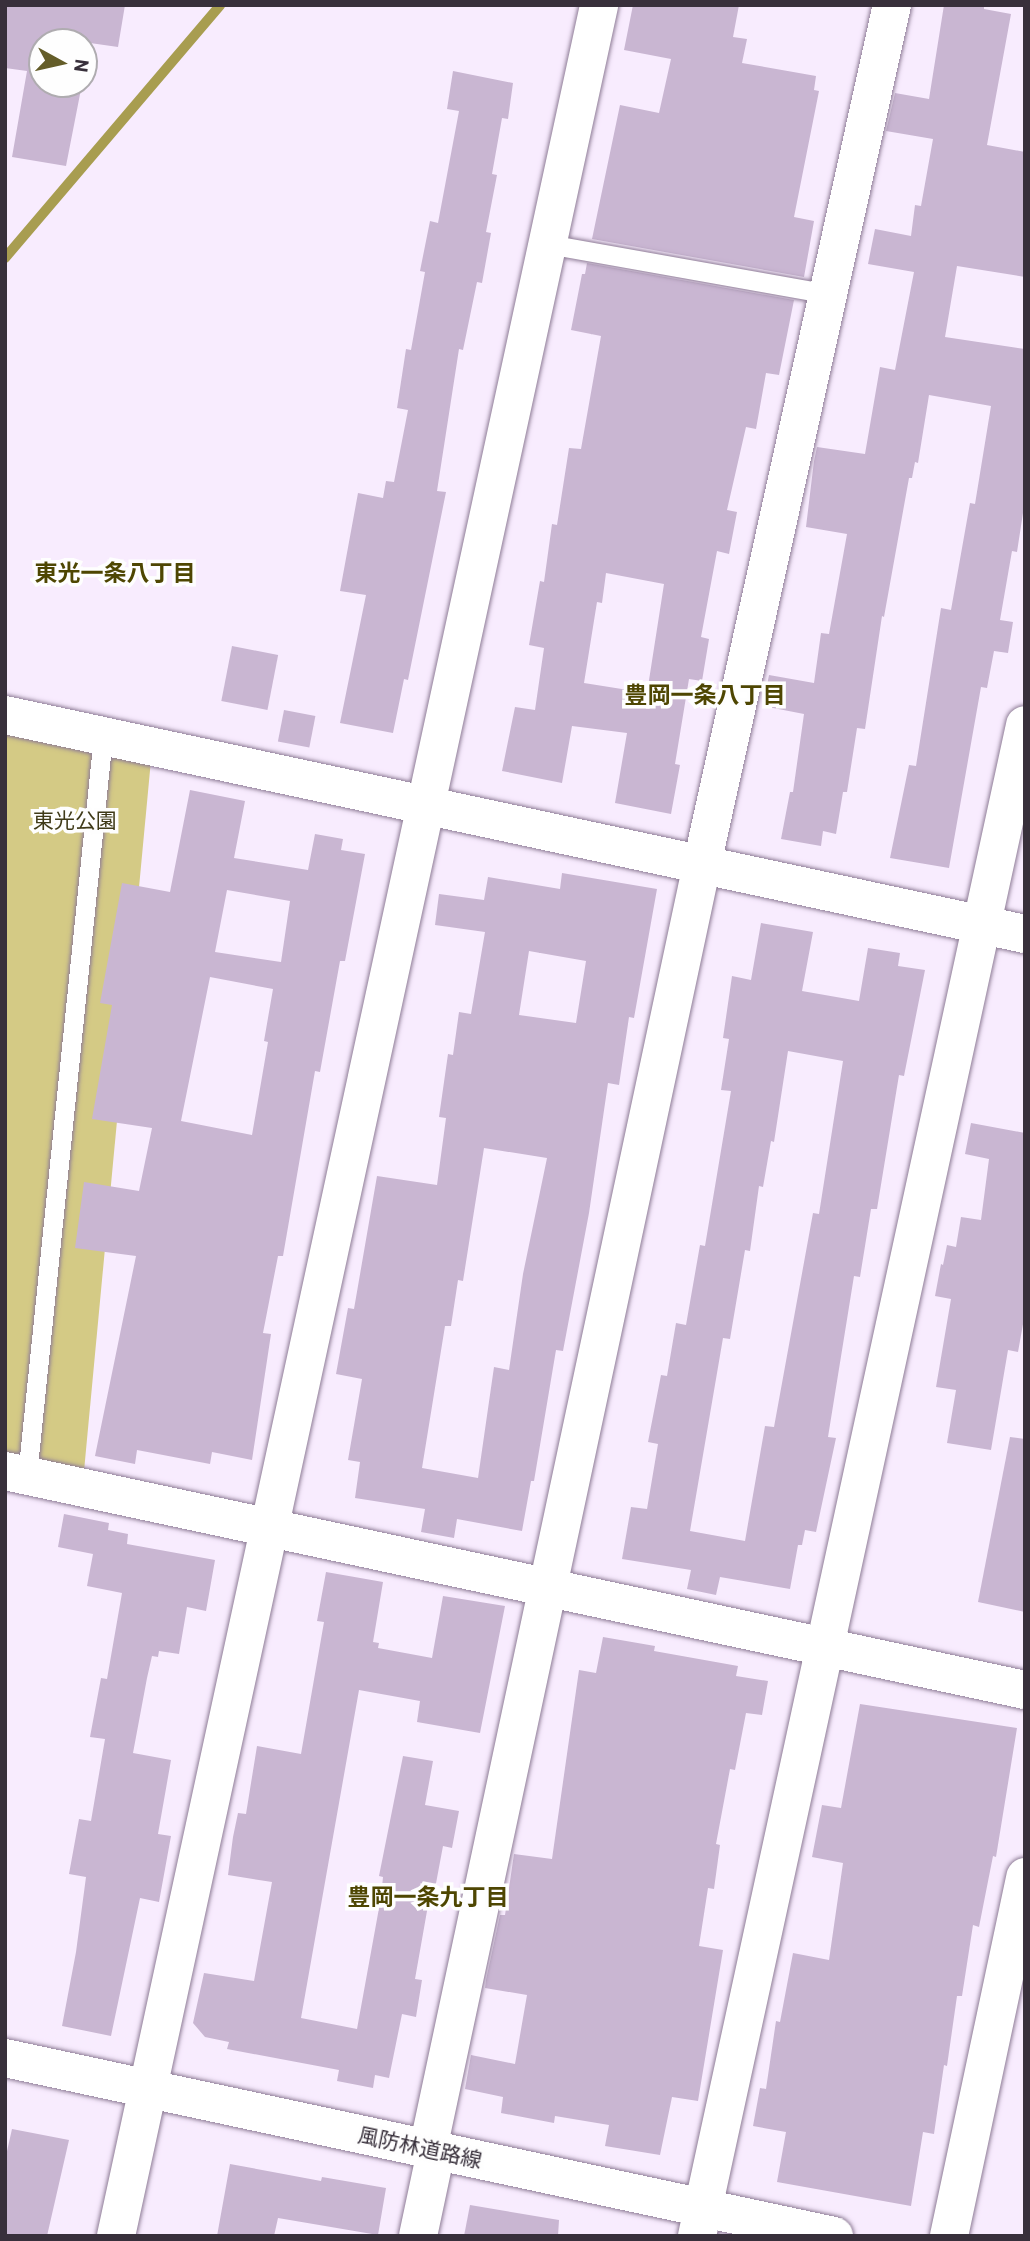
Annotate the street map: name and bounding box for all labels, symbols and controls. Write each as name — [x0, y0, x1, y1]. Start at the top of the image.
north arrow — [28, 28, 98, 98]
text: N — [70, 58, 95, 74]
district label: 東光一条八丁目 — [35, 558, 195, 586]
district label: 豊岡一条八丁目 — [625, 680, 785, 708]
park label: 東光公園 — [33, 807, 117, 833]
district label: 豊岡一条九丁目 — [348, 1882, 508, 1910]
street label: 風防林道路線 — [356, 2122, 484, 2172]

